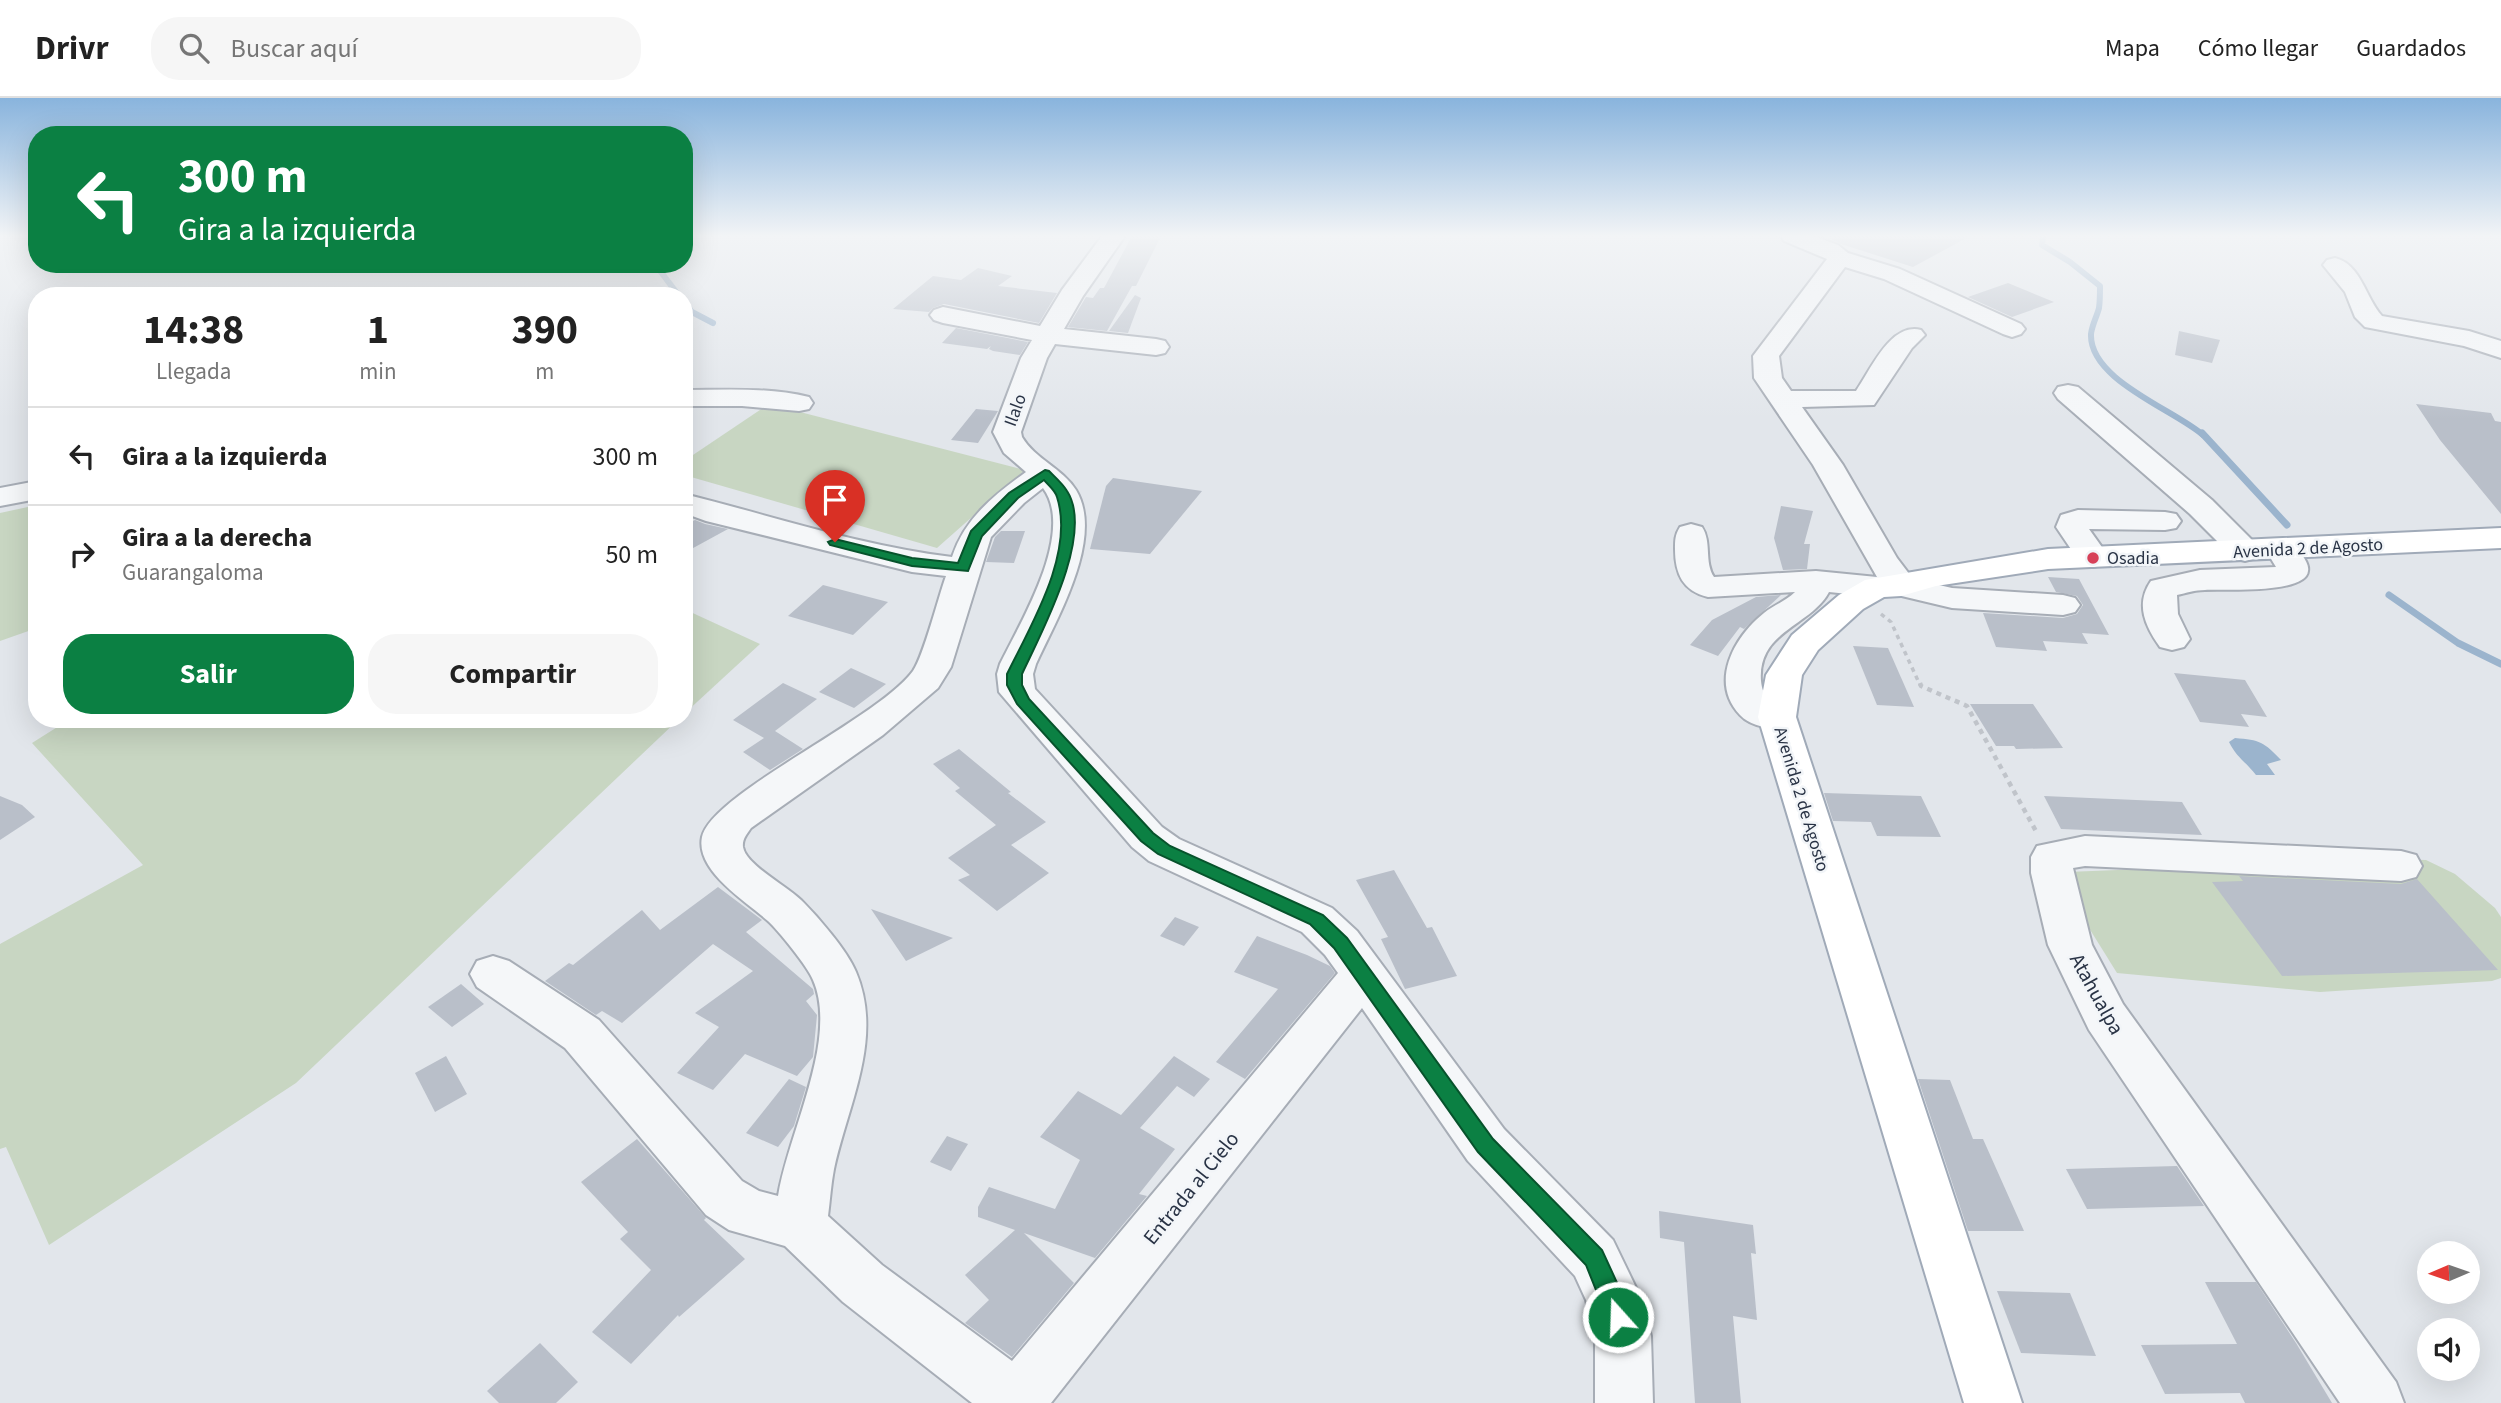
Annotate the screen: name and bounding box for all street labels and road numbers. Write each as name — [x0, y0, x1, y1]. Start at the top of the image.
street label: Ilalo — [998, 391, 1033, 430]
street label: Avenida 2 de Agosto — [2232, 532, 2384, 565]
street label: Avenida 2 de Agosto — [1768, 724, 1835, 875]
street label: Atahualpa — [2062, 948, 2132, 1040]
street label: Entrada al Cielo — [1136, 1125, 1246, 1251]

